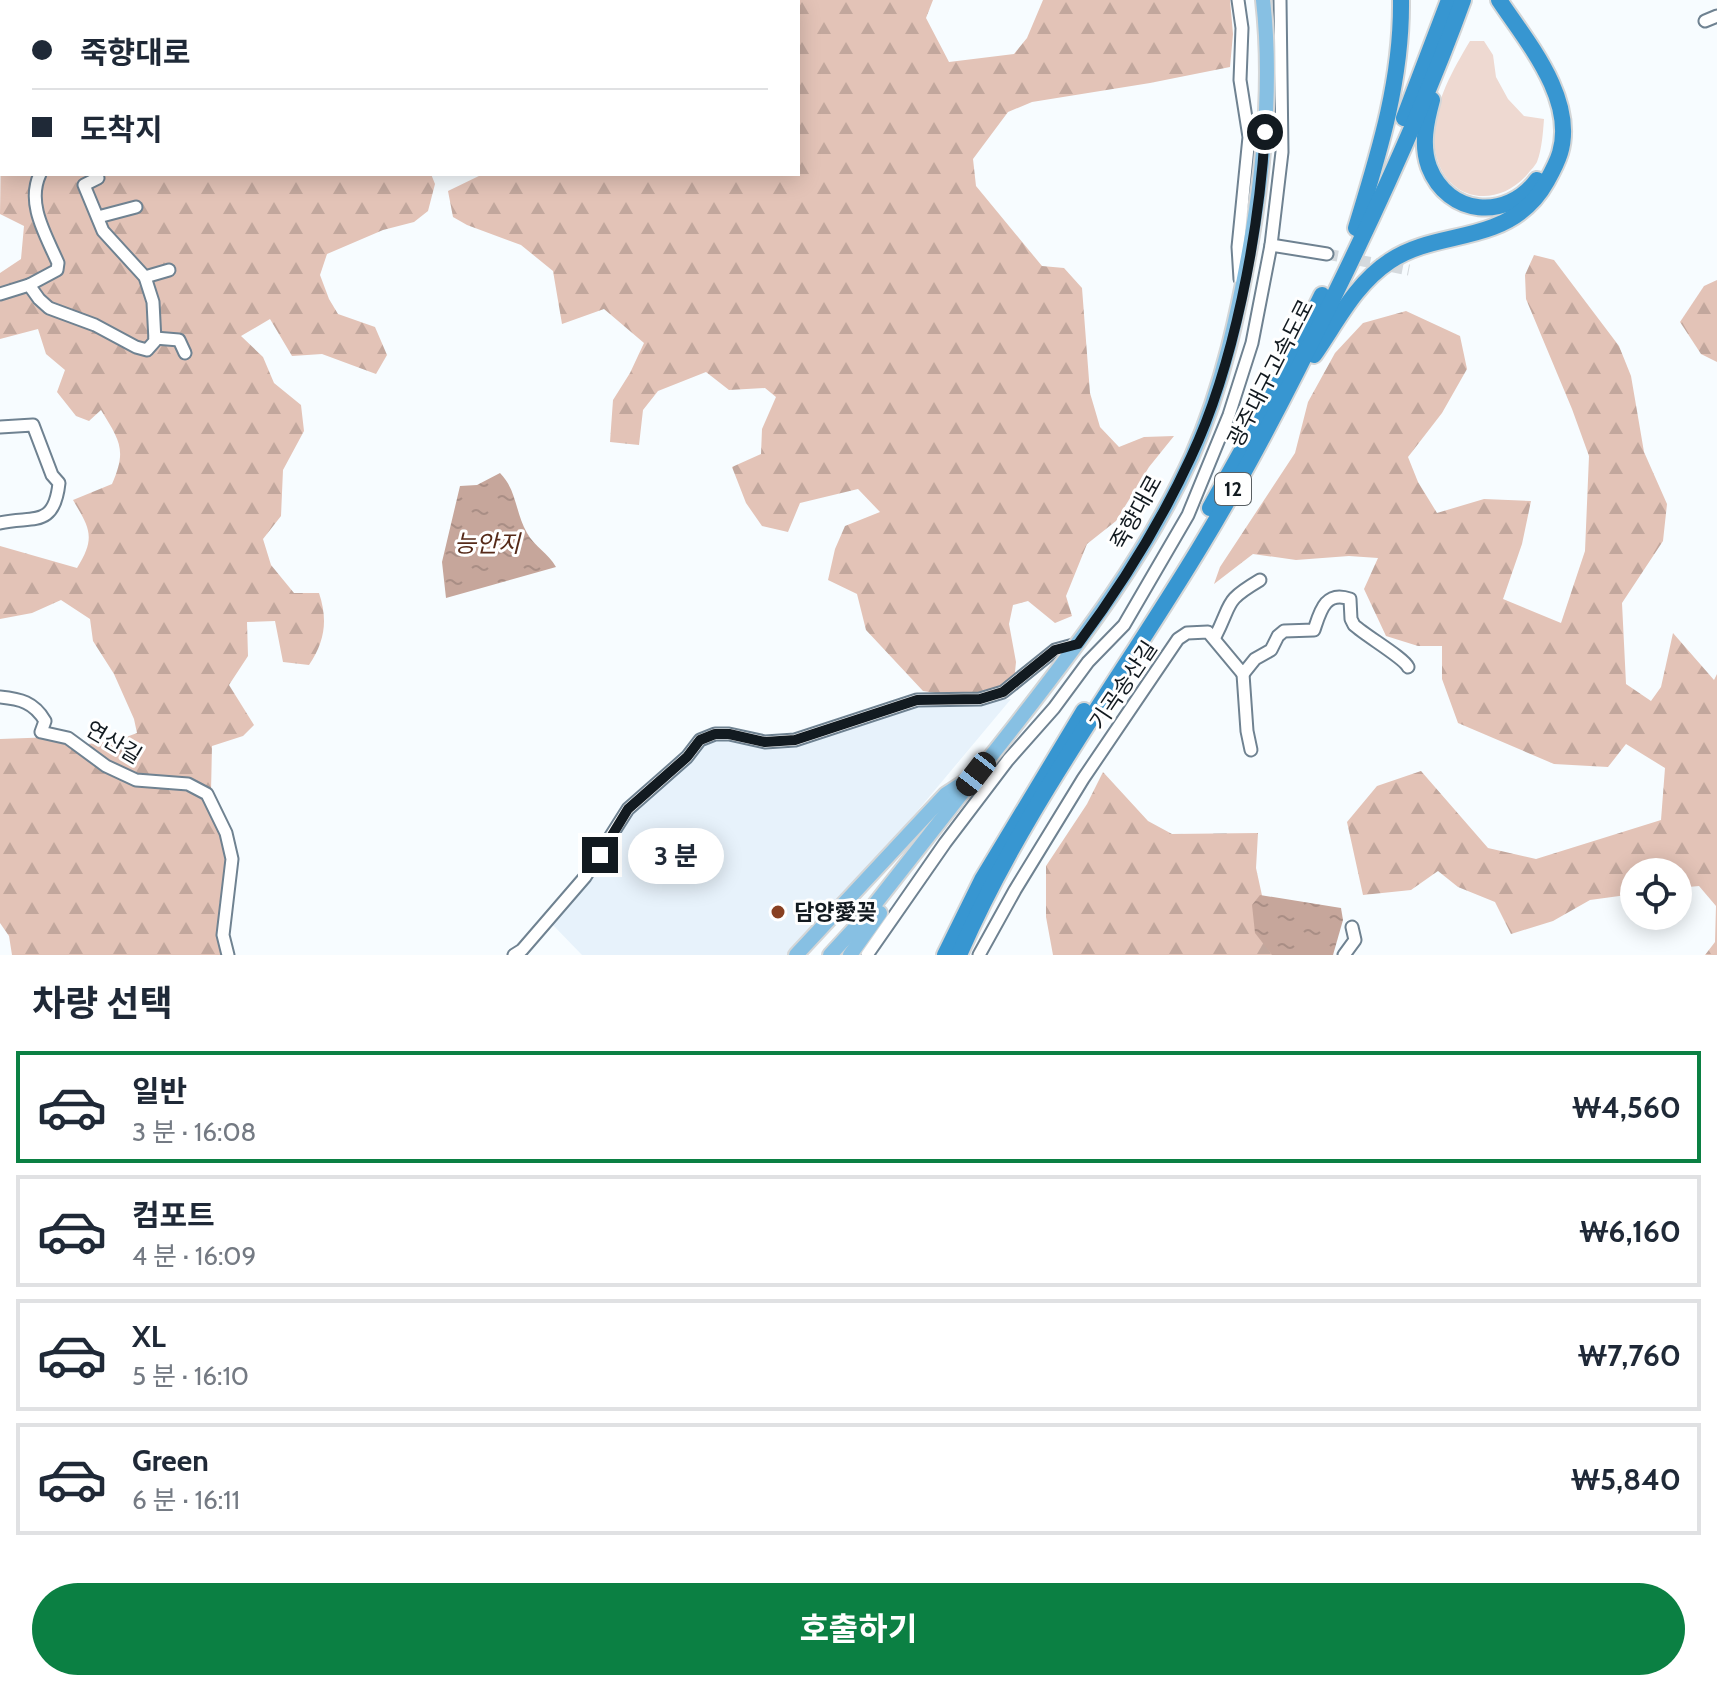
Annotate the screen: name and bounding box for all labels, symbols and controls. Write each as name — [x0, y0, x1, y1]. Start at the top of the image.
text: 죽향대로 — [80, 34, 190, 71]
text: 도착지 — [80, 111, 163, 148]
route start — [1247, 114, 1283, 150]
street label: 광주대구고속도로 — [1222, 295, 1319, 451]
street label: 죽향대로 — [1105, 470, 1168, 554]
road number: 12 — [1215, 473, 1251, 505]
water label: 능안지 — [454, 529, 522, 558]
street label: 기곡송산길 — [1084, 636, 1163, 735]
street label: 연산길 — [81, 715, 147, 770]
car — [952, 748, 1000, 800]
callout: 3 분 — [628, 827, 724, 883]
route end — [582, 837, 618, 873]
text: 3 분 — [654, 840, 698, 872]
map controls — [1620, 858, 1692, 930]
button: locate — [1620, 858, 1692, 930]
place label: 담양愛꽂 — [794, 899, 877, 926]
marker: 담양愛꽂 — [769, 903, 787, 921]
text: 차량 선택 — [32, 981, 173, 1025]
icon: car — [36, 1071, 108, 1143]
text: 일반 — [132, 1073, 187, 1110]
text: ₩4,560 — [1572, 1089, 1681, 1126]
text: 3 분 · 16:08 — [132, 1116, 256, 1148]
icon: car — [36, 1195, 108, 1267]
text: 컴포트 — [132, 1197, 215, 1234]
text: ₩6,160 — [1580, 1213, 1681, 1250]
text: 4 분 · 16:09 — [132, 1240, 256, 1272]
text: XL — [132, 1318, 166, 1355]
icon: car — [36, 1319, 108, 1391]
text: ₩7,760 — [1578, 1337, 1681, 1374]
text: 5 분 · 16:10 — [132, 1360, 249, 1392]
text: Green — [132, 1442, 209, 1479]
icon: car — [36, 1443, 108, 1515]
text: ₩5,840 — [1571, 1461, 1681, 1498]
text: 6 분 · 16:11 — [132, 1484, 240, 1516]
button: 호출하기 — [32, 1583, 1685, 1675]

